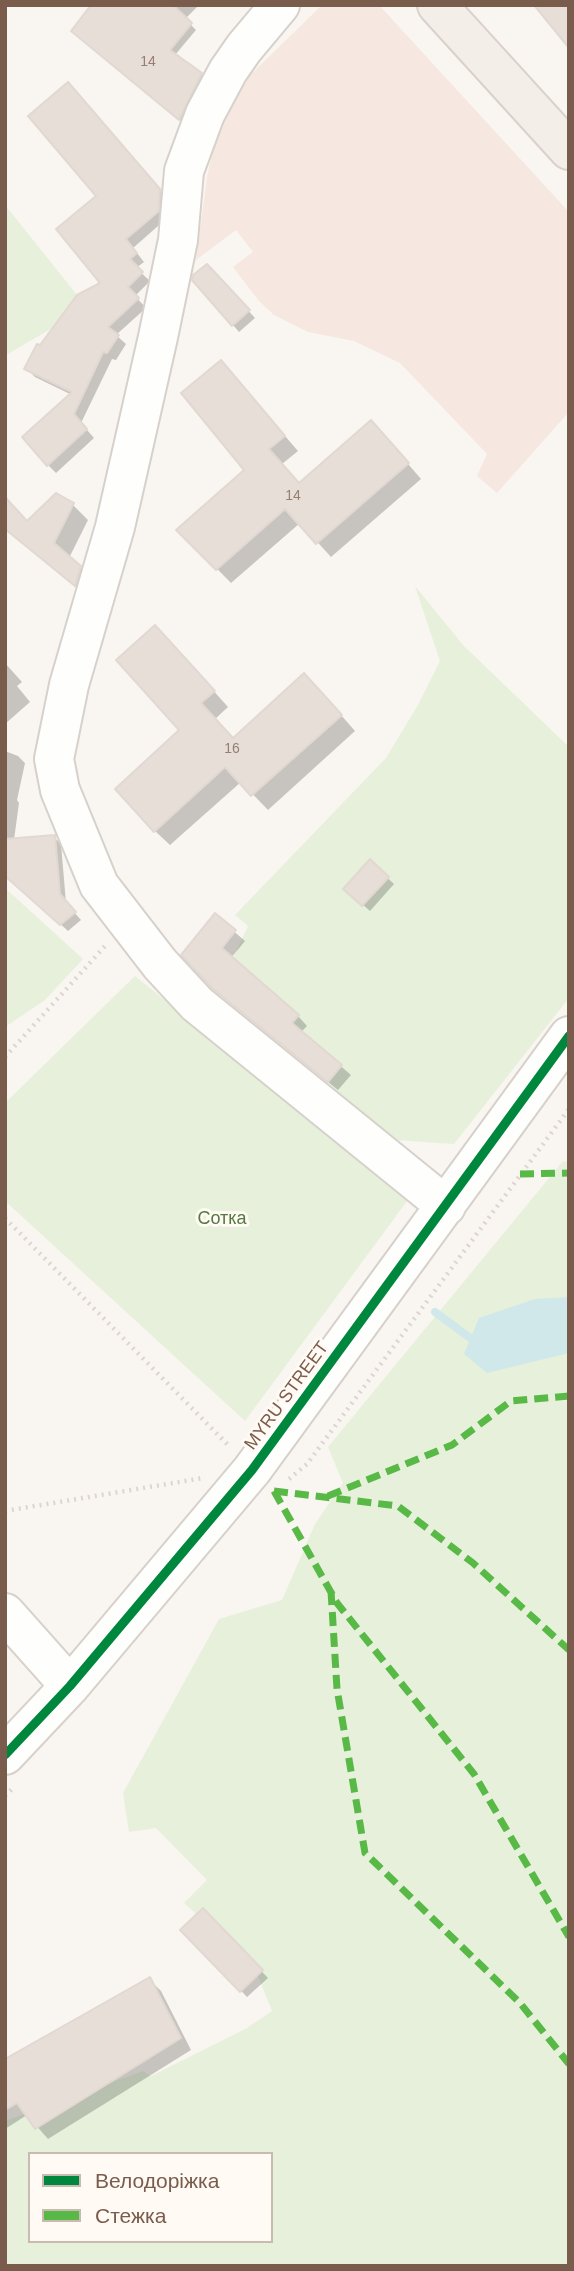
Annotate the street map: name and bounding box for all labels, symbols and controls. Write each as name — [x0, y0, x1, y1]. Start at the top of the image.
house number: 14 — [140, 54, 156, 70]
house number: 14 — [285, 488, 301, 504]
house number: 16 — [224, 741, 240, 757]
park label: Сотка — [197, 1208, 247, 1230]
street label: MYRU STREET — [240, 1337, 334, 1455]
legend — [28, 2152, 273, 2243]
text: Велодоріжка — [95, 2169, 219, 2192]
text: Стежка — [95, 2204, 166, 2227]

